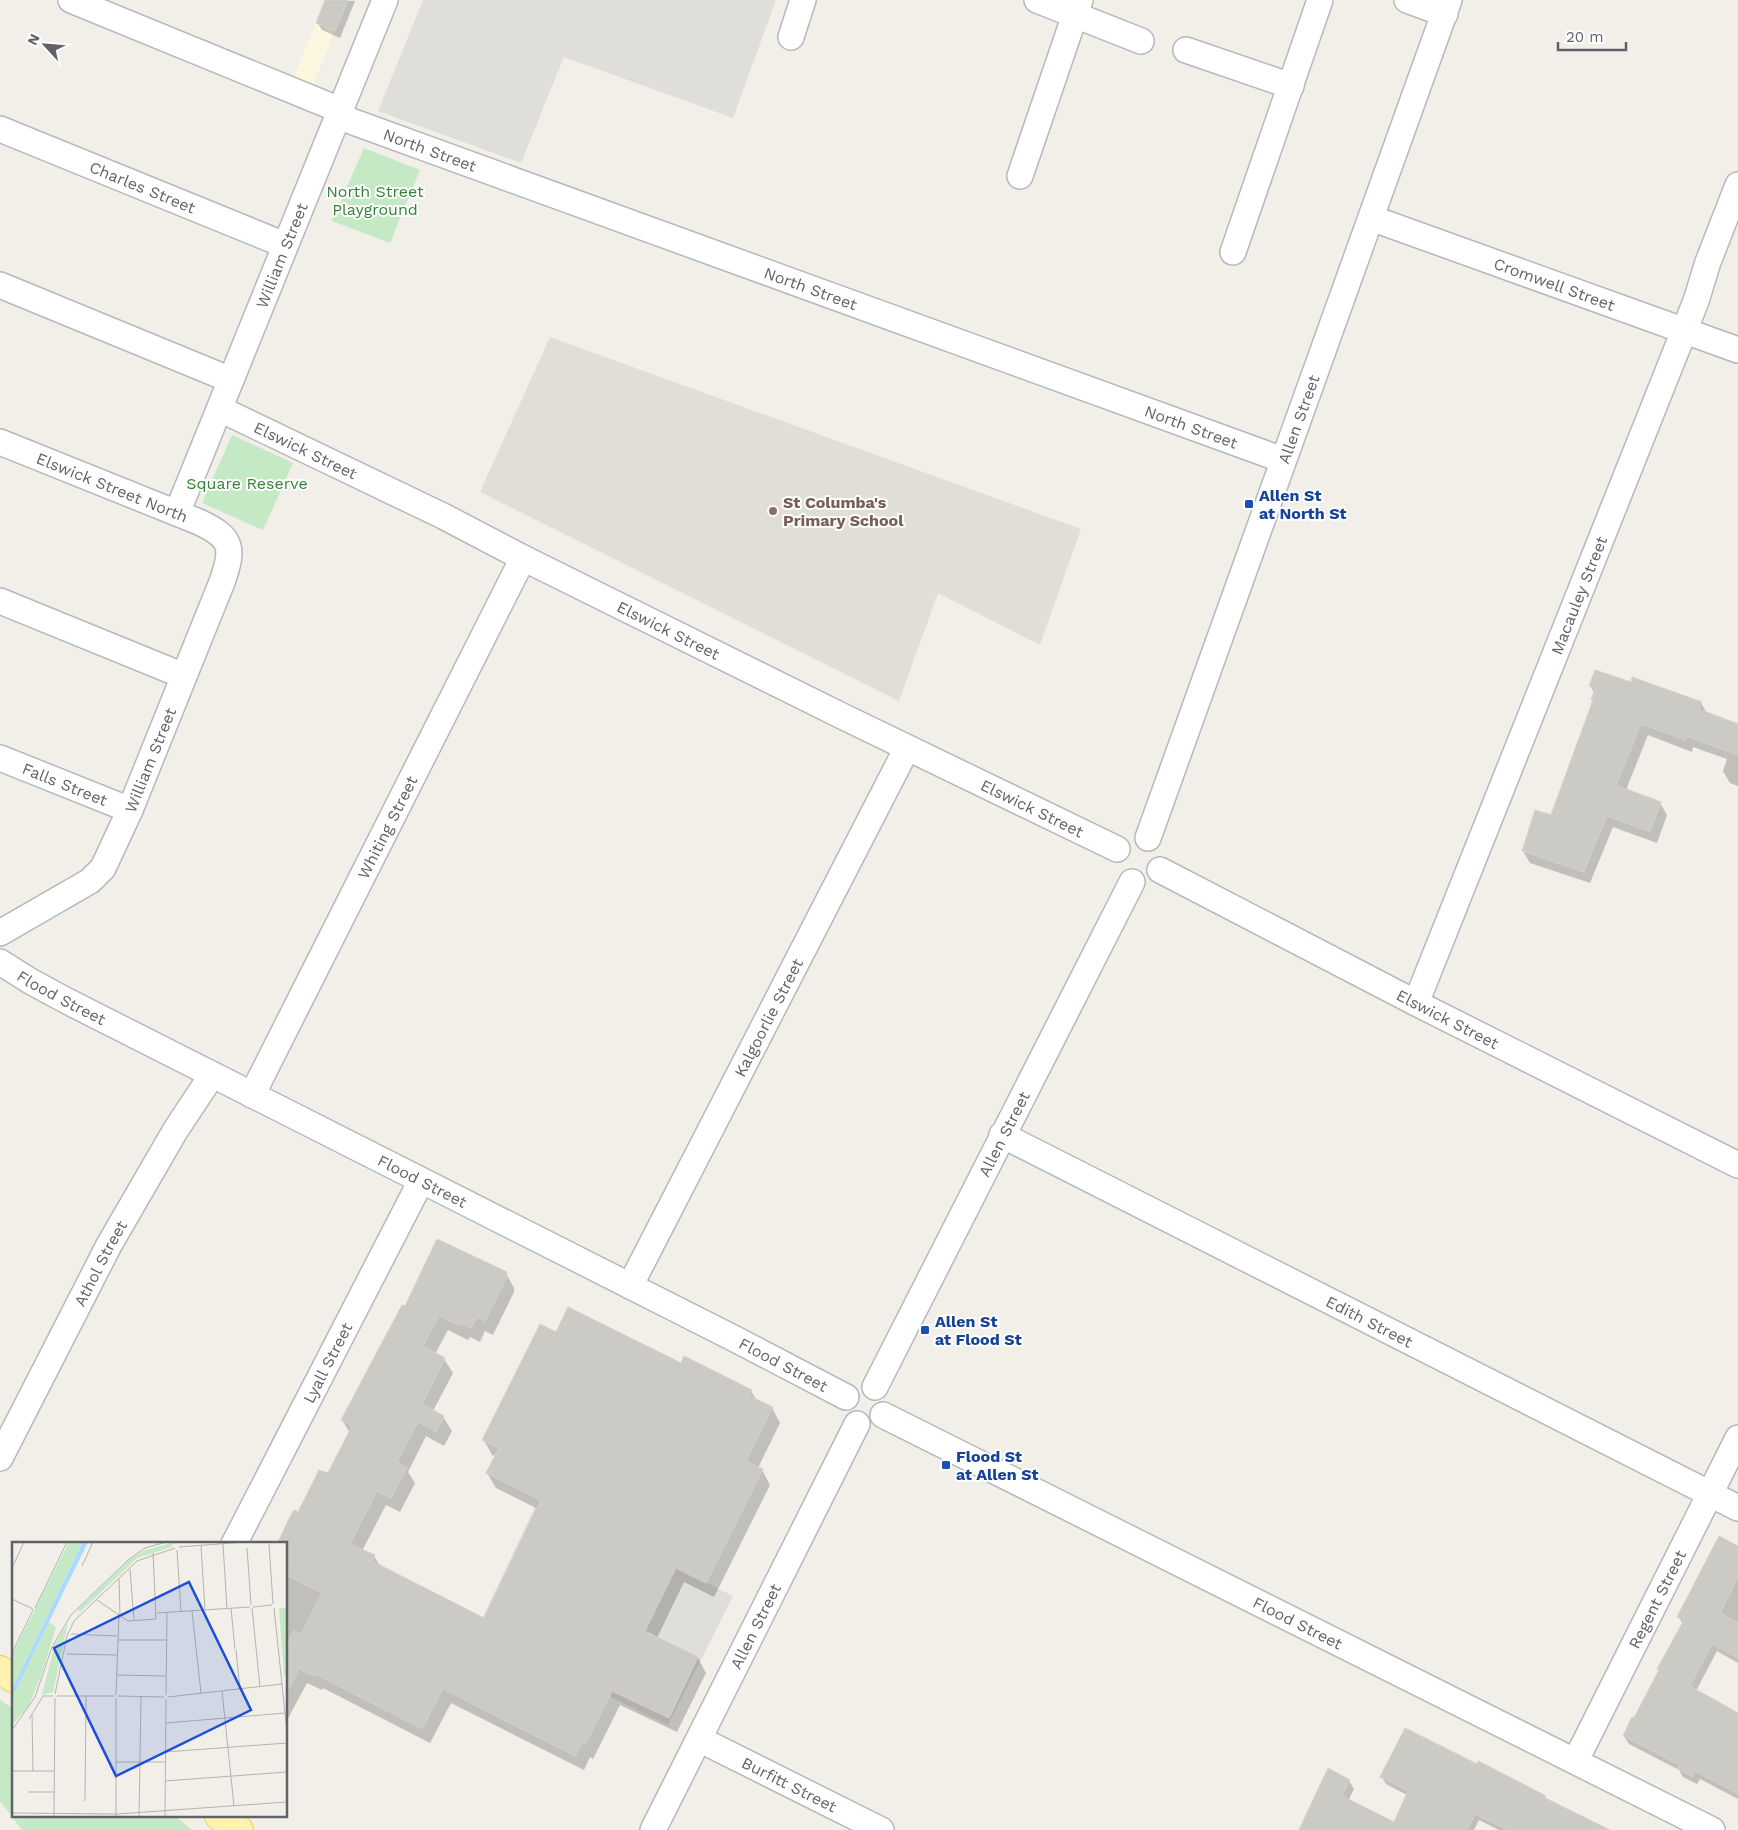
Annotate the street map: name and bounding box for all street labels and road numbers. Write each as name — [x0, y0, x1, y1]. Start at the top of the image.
street label: North Street — [381, 125, 479, 176]
street label: Charles Street — [87, 157, 199, 218]
street label: William Street — [252, 200, 312, 311]
street label: Cromwell Street — [1491, 254, 1618, 315]
street label: North Street — [761, 263, 860, 314]
street label: Allen Street — [1274, 372, 1324, 466]
street label: North Street — [1142, 402, 1240, 453]
street label: Elswick Street — [251, 418, 360, 483]
street label: Elswick Street North — [34, 449, 191, 527]
street label: Macauley Street — [1547, 533, 1611, 657]
street label: Elswick Street — [614, 597, 723, 664]
street label: William Street — [121, 705, 180, 815]
street label: Falls Street — [20, 759, 110, 810]
street label: Whiting Street — [354, 773, 422, 882]
street label: Elswick Street — [977, 776, 1087, 842]
street label: Kalgoorlie Street — [730, 955, 807, 1080]
street label: Flood Street — [13, 966, 109, 1029]
street label: Elswick Street — [1393, 986, 1502, 1053]
street label: Allen Street — [975, 1088, 1034, 1180]
street label: Flood Street — [374, 1151, 470, 1212]
street label: Athol Street — [70, 1217, 131, 1310]
street label: Edith Street — [1323, 1292, 1416, 1352]
street label: Lyall Street — [299, 1319, 357, 1406]
street label: Flood Street — [736, 1334, 831, 1396]
street label: Regent Street — [1625, 1547, 1690, 1652]
street label: Allen Street — [726, 1580, 785, 1672]
street label: Flood Street — [1250, 1593, 1346, 1654]
street label: Burfitt Street — [739, 1753, 840, 1816]

